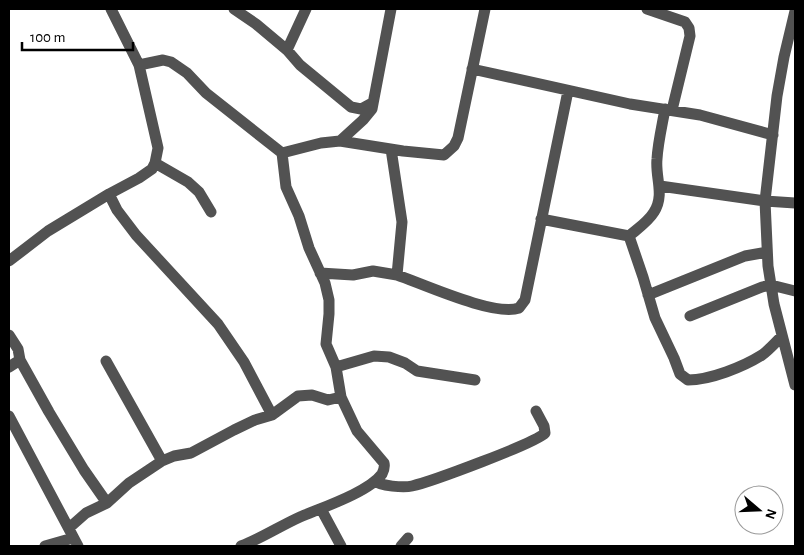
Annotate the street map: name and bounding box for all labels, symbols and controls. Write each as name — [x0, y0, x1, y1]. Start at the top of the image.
scale bar — [22, 20, 134, 52]
text: 100 m — [30, 30, 65, 45]
north arrow — [734, 485, 784, 535]
text: N — [762, 507, 779, 521]

